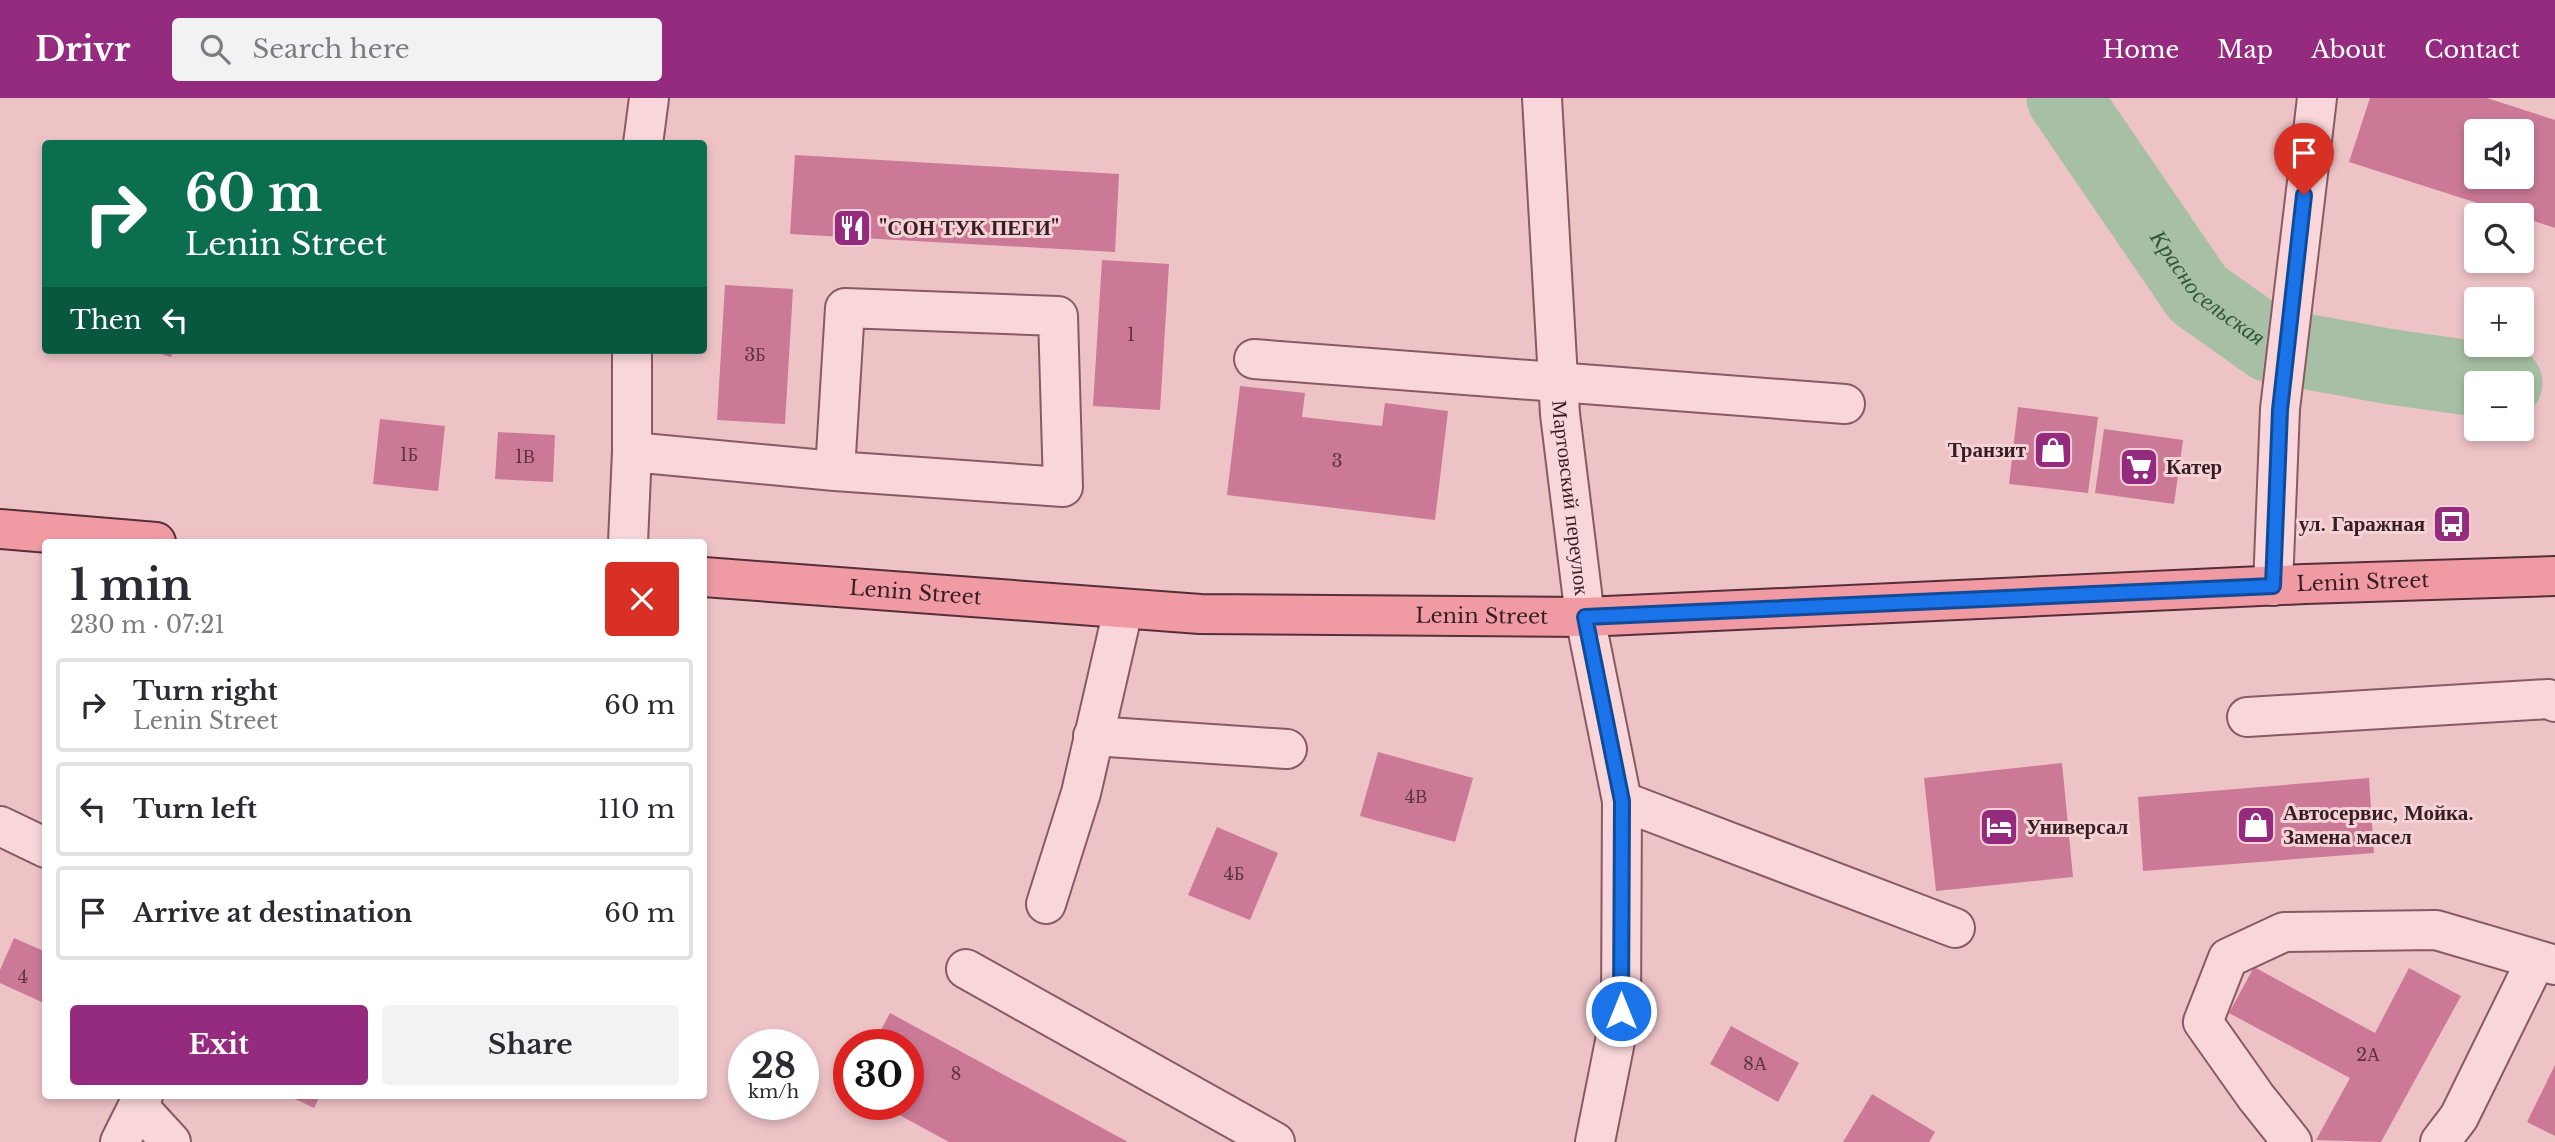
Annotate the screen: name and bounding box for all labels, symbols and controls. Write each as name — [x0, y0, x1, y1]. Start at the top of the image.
search box — [172, 18, 662, 81]
text: Drivr — [35, 29, 130, 70]
icon: search — [196, 30, 234, 68]
text: Search here — [252, 33, 410, 65]
text: Home — [2103, 35, 2179, 64]
text: Map — [2217, 35, 2273, 64]
text: About — [2311, 35, 2386, 64]
text: Contact — [2424, 35, 2520, 64]
map controls — [2464, 119, 2534, 441]
button: sound — [2464, 119, 2534, 189]
pin — [2274, 123, 2334, 195]
icon: arrive — [2285, 134, 2323, 172]
text: 60 m — [185, 163, 322, 224]
icon: right — [70, 168, 161, 259]
button: search — [2464, 203, 2534, 273]
restaurant icon: "СОН ТУК ПЕГИ" — [831, 207, 873, 249]
place label: "СОН ТУК ПЕГИ" — [879, 215, 1059, 241]
text: Lenin Street — [185, 224, 387, 264]
water label: Красносельская — [2144, 224, 2271, 351]
button: + — [2464, 287, 2534, 357]
icon: left — [156, 301, 194, 339]
text: Then — [70, 304, 142, 336]
house number: 1 — [1127, 324, 1135, 346]
house number: 3Б — [744, 344, 766, 366]
button: − — [2464, 371, 2534, 441]
street label: Мартовский переулок — [1546, 400, 1595, 598]
shop icon: Транзит — [2032, 429, 2074, 471]
place label: Транзит — [1948, 437, 2027, 463]
house number: 1Б — [400, 444, 418, 466]
house number: 1В — [515, 446, 535, 468]
supermarket icon: Катер — [2118, 446, 2160, 488]
house number: 3 — [1331, 450, 1343, 472]
place label: Катер — [2166, 454, 2222, 480]
bus stop icon: ул. Гаражная — [2431, 503, 2473, 545]
place label: ул. Гаражная — [2299, 511, 2425, 537]
text: 1 min — [70, 559, 192, 611]
button: close — [605, 562, 679, 636]
street label: Lenin Street — [2296, 567, 2430, 597]
street label: Lenin Street — [848, 575, 983, 611]
street label: Lenin Street — [1415, 603, 1548, 630]
text: 230 m · 07:21 — [70, 611, 225, 639]
text: Turn right — [133, 675, 278, 707]
icon: right — [74, 686, 112, 724]
text: 60 m — [604, 689, 675, 721]
text: Lenin Street — [133, 707, 278, 735]
house number: 4В — [1405, 786, 1427, 808]
icon: left — [74, 790, 112, 828]
text: Turn left — [133, 793, 257, 825]
text: 110 m — [598, 793, 675, 825]
place label: Автосервис, Мойка. Замена масел — [2283, 800, 2474, 850]
shop icon: Автосервис, Мойка. Замена масел — [2235, 804, 2277, 846]
hotel icon: Универсал — [1978, 806, 2020, 848]
place label: Универсал — [2026, 814, 2128, 840]
house number: 4Б — [1224, 863, 1244, 885]
icon: arrive — [74, 894, 112, 932]
text: Arrive at destination — [133, 897, 413, 929]
text: 60 m — [604, 897, 675, 929]
house number: 4 — [18, 966, 28, 988]
position arrow — [1584, 974, 1658, 1048]
button: Exit — [70, 1005, 368, 1085]
button: Share — [382, 1005, 679, 1085]
speed limit sign: 30 — [833, 1029, 924, 1120]
text: 28 — [751, 1044, 796, 1087]
house number: 2А — [2356, 1044, 2380, 1066]
house number: 8А — [1743, 1053, 1767, 1075]
house number: 8 — [951, 1063, 961, 1085]
text: km/h — [748, 1081, 799, 1103]

